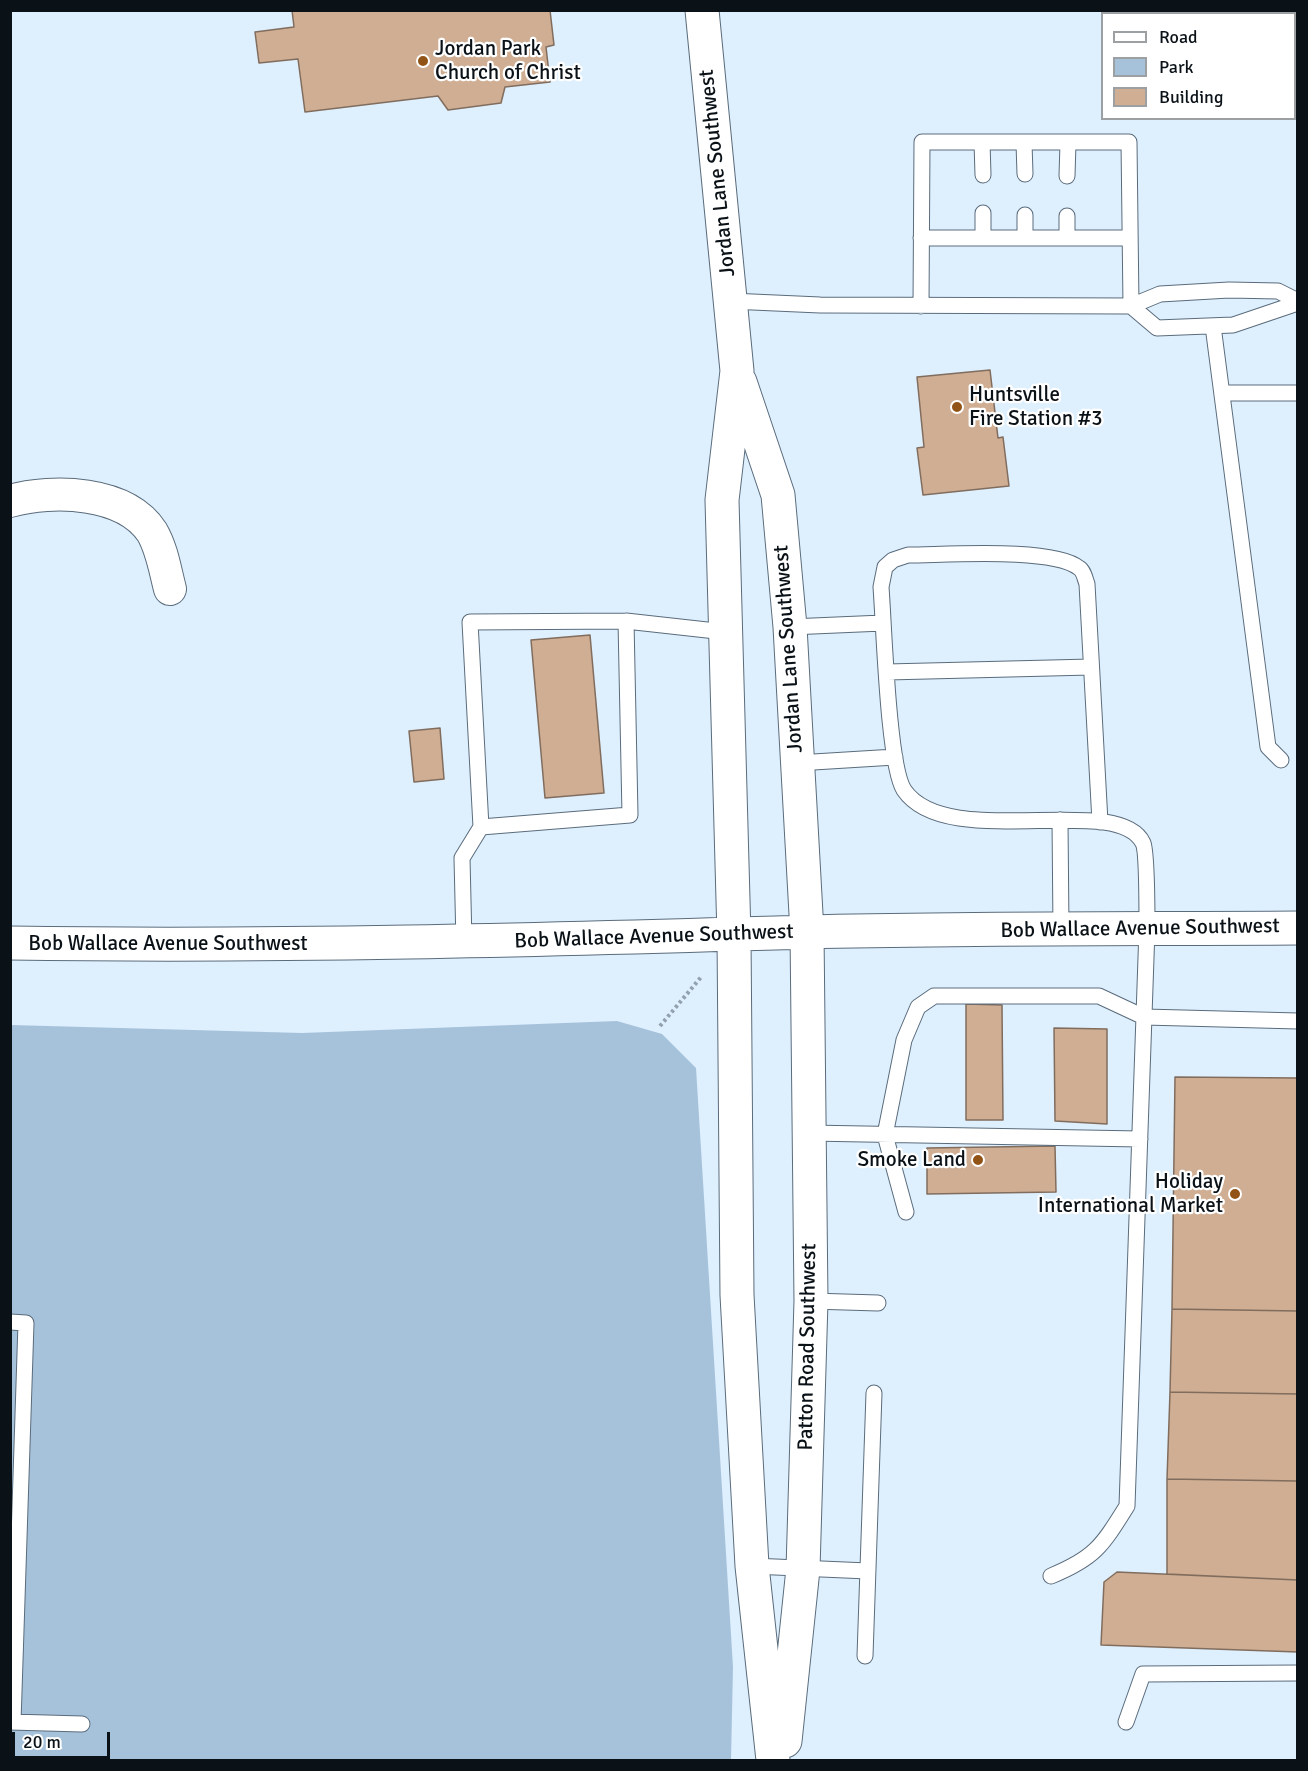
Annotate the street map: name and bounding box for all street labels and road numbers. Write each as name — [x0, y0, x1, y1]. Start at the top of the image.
street label: Jordan Lane Southwest — [695, 68, 741, 278]
street label: Jordan Lane Southwest — [769, 544, 809, 754]
street label: Bob Wallace Avenue Southwest — [1000, 914, 1280, 944]
street label: Bob Wallace Avenue Southwest — [514, 920, 794, 954]
street label: Bob Wallace Avenue Southwest — [28, 931, 308, 957]
street label: Patton Road Southwest — [794, 1243, 822, 1451]

